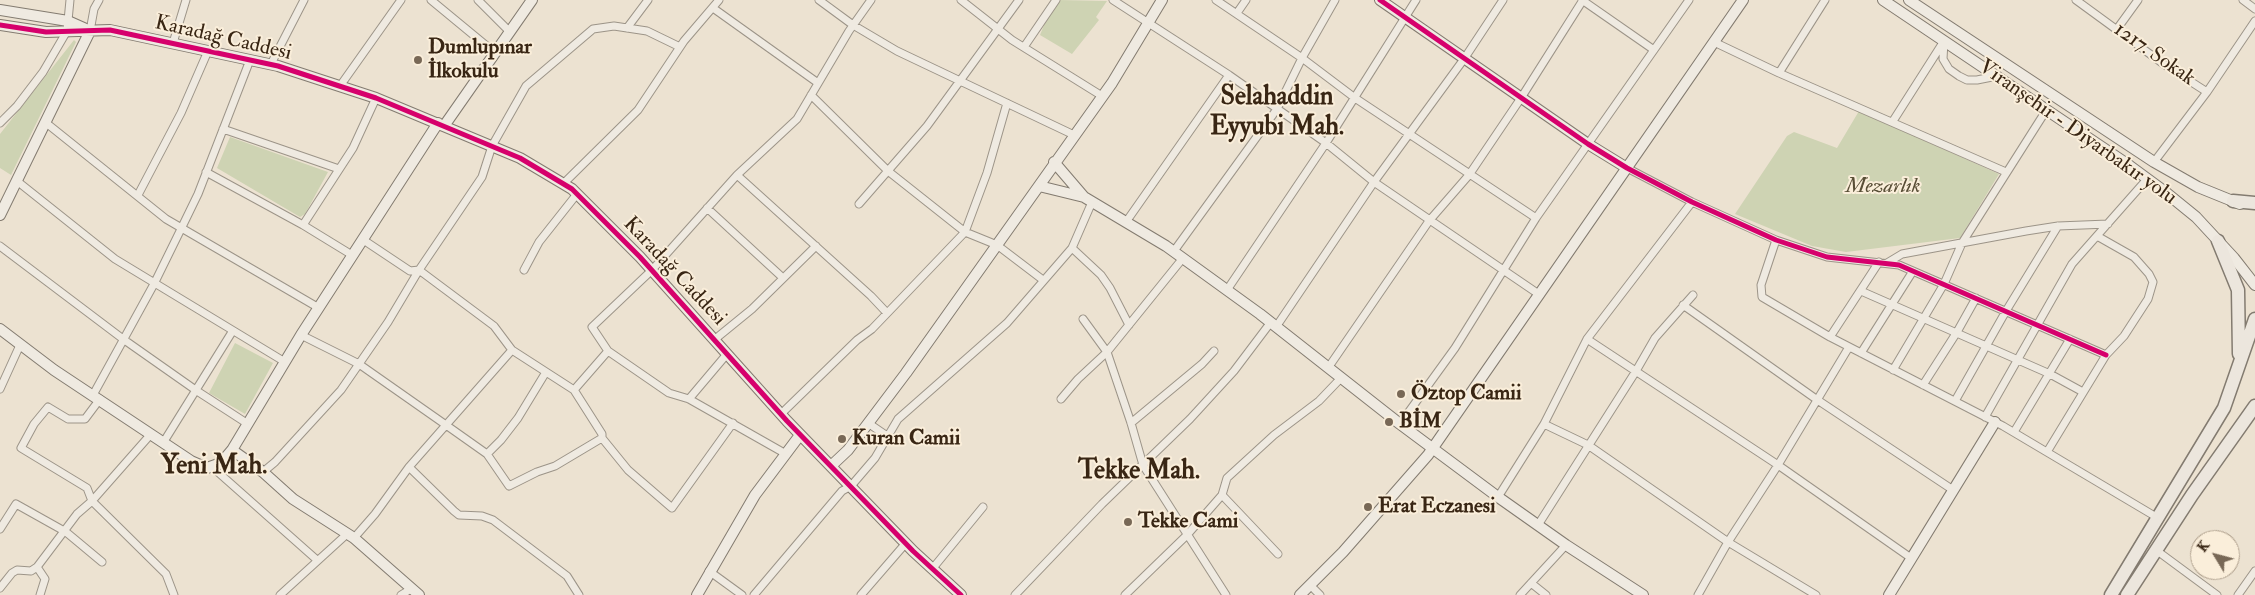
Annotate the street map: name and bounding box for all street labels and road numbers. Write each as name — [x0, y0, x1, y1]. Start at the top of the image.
street label: Karadağ Caddesi — [152, 11, 294, 67]
street label: 1217. Sokak — [2108, 18, 2200, 92]
street label: Viranşehir - Diyarbakır yolu — [1973, 55, 2181, 211]
street label: Karadağ Caddesi — [617, 212, 731, 332]

